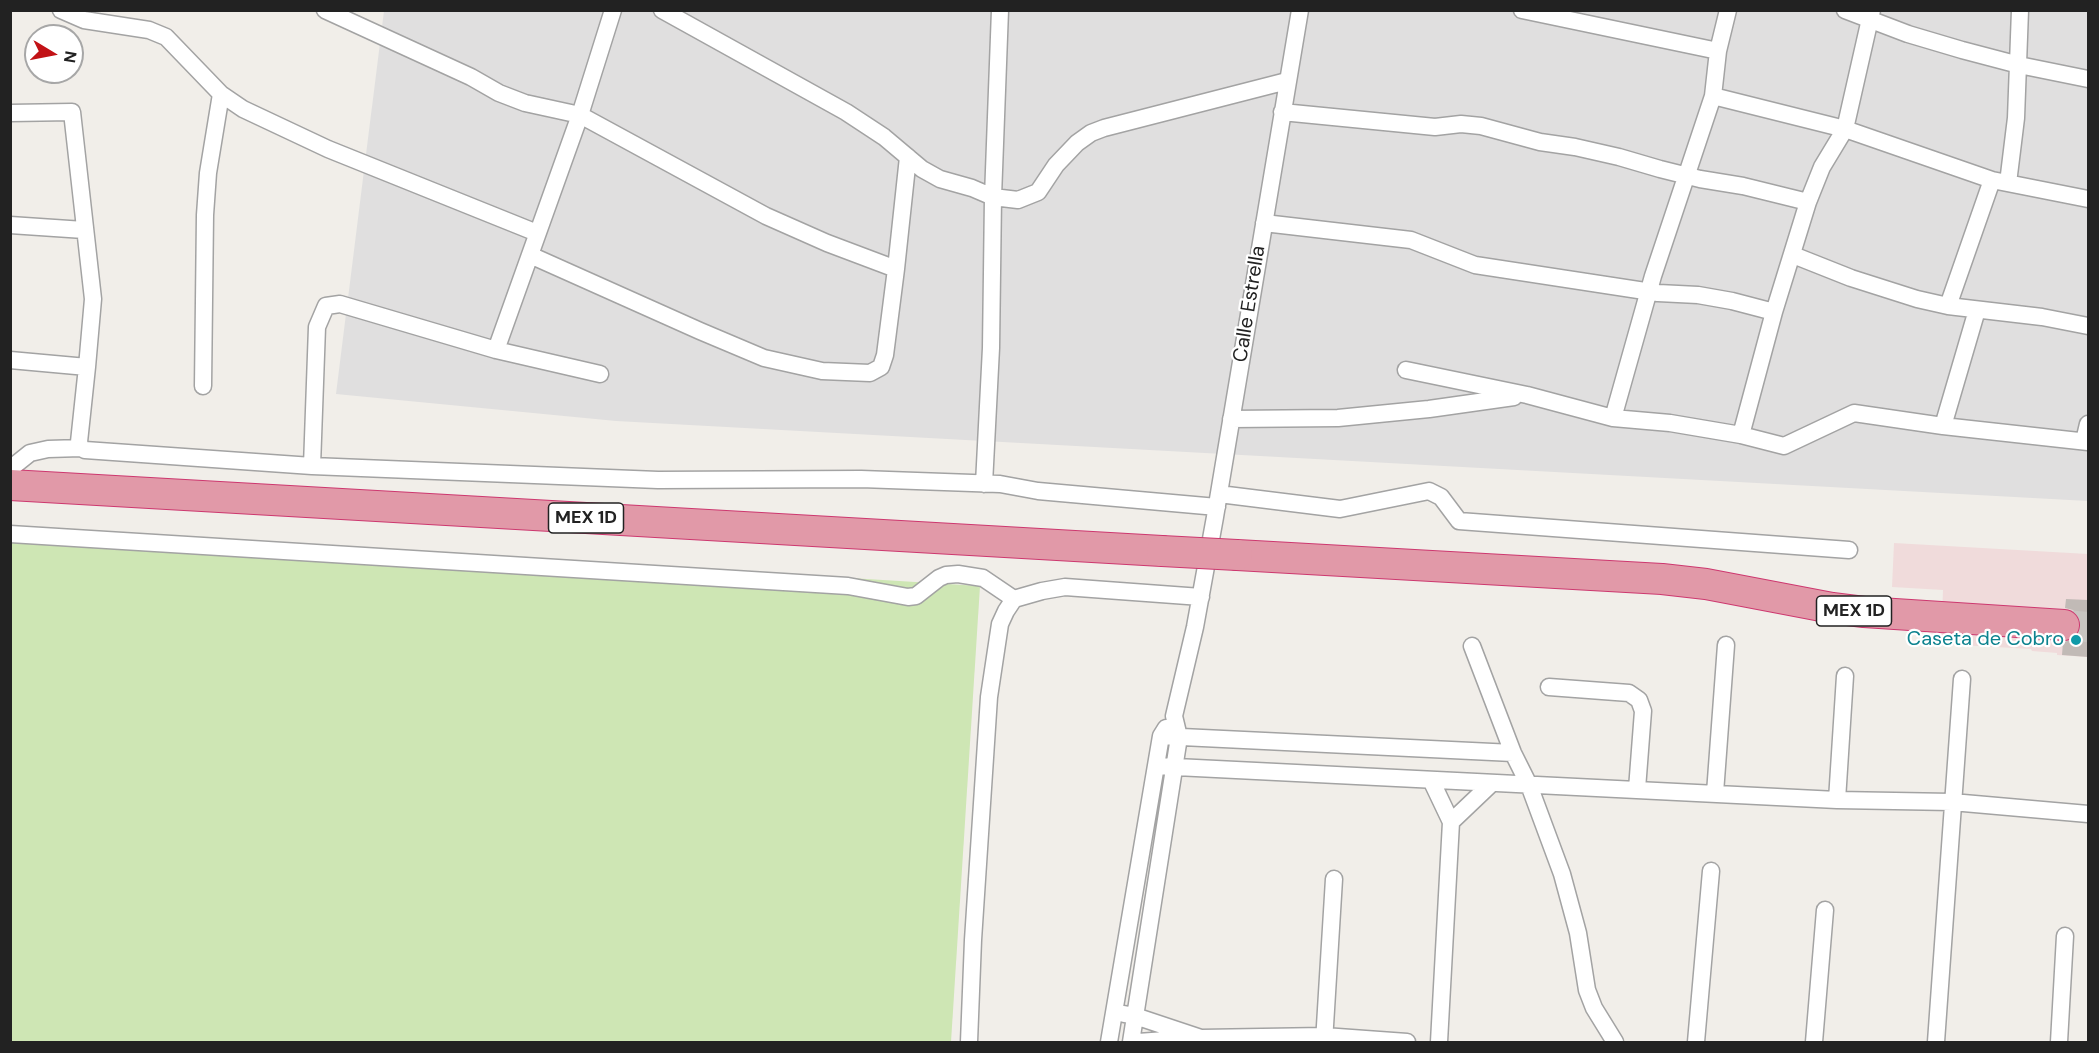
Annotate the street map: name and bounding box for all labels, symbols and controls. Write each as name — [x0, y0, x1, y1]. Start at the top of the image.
north arrow — [24, 24, 84, 84]
text: N — [59, 49, 82, 64]
street label: Calle Estrella — [1229, 244, 1271, 364]
road number: MEX 1D — [548, 503, 624, 533]
road number: MEX 1D — [1816, 596, 1892, 626]
place label: Caseta de Cobro — [1907, 628, 2064, 652]
marker: Caseta de Cobro — [2069, 633, 2083, 647]

